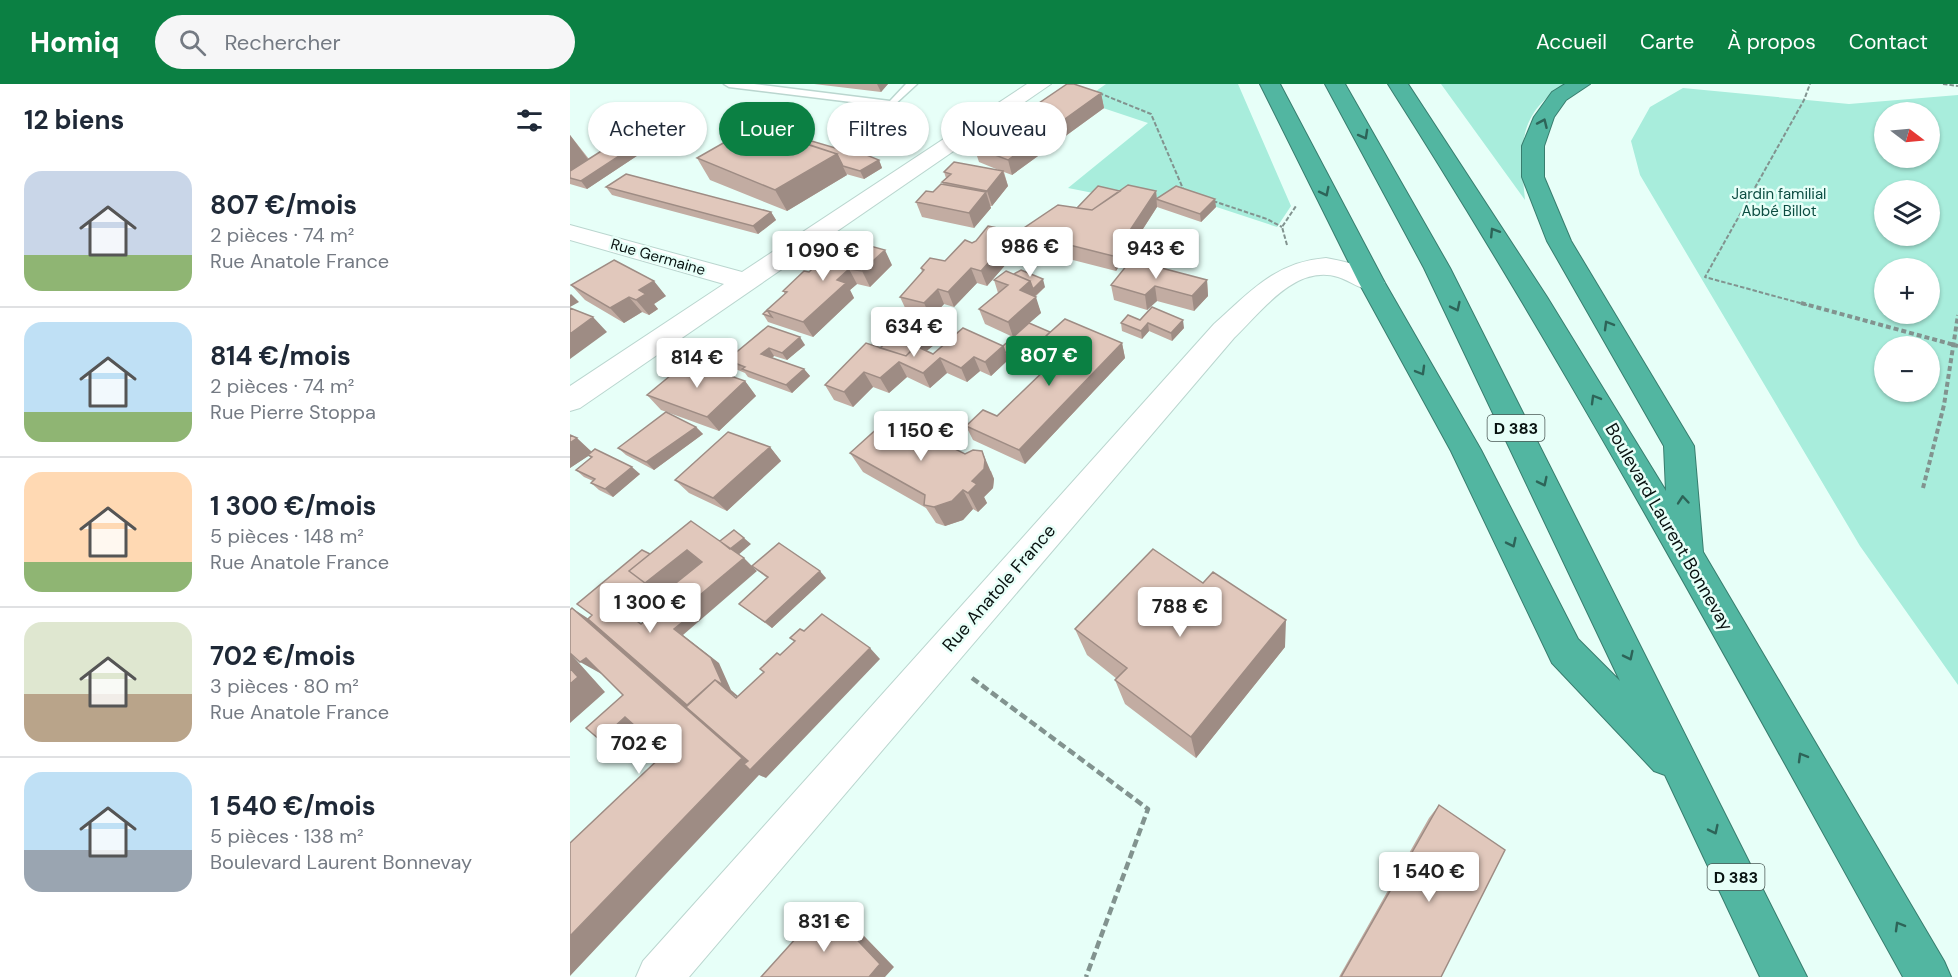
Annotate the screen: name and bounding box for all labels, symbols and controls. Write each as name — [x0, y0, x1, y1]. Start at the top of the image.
search box — [155, 15, 575, 69]
text: Homiq — [30, 24, 119, 61]
icon: search — [176, 26, 209, 59]
text: Rechercher — [224, 28, 341, 57]
text: Accueil — [1536, 28, 1607, 56]
text: Carte — [1640, 28, 1694, 56]
text: À propos — [1727, 28, 1816, 56]
text: Contact — [1849, 28, 1928, 56]
chip: Acheter — [588, 102, 707, 156]
chip: Louer — [719, 102, 815, 156]
chip: Filtres — [827, 102, 929, 156]
chip: Nouveau — [941, 102, 1067, 156]
north arrow — [1874, 102, 1940, 168]
map controls — [1874, 102, 1940, 402]
text: 12 biens — [24, 103, 124, 137]
icon: filters — [513, 104, 546, 137]
one-way arrow — [1535, 118, 1547, 129]
one-way arrow — [1356, 129, 1368, 139]
button: layers — [1874, 180, 1940, 246]
park label: Jardin familial Abbé Billot — [1732, 184, 1826, 221]
one-way arrow — [1318, 186, 1330, 197]
text: 807 €/mois — [210, 188, 357, 222]
icon: home — [72, 195, 144, 267]
text: 2 pièces · 74 m² — [210, 222, 354, 248]
pin: 986 € — [988, 227, 1072, 278]
one-way arrow — [1490, 228, 1501, 239]
pin: 943 € — [1114, 229, 1198, 280]
pin: 1 090 € — [768, 231, 878, 282]
text: 986 € — [1001, 233, 1059, 259]
street label: Rue Germaine — [608, 234, 708, 280]
text: 943 € — [1127, 235, 1185, 261]
text: 1 090 € — [786, 237, 860, 263]
text: Rue Anatole France — [210, 248, 389, 274]
button: + — [1874, 258, 1940, 324]
one-way arrow — [1449, 300, 1461, 311]
pin: 634 € — [872, 307, 956, 358]
text: 634 € — [885, 313, 943, 339]
one-way arrow — [1604, 321, 1615, 331]
pin: 807 € — [1007, 336, 1091, 387]
button: − — [1874, 336, 1940, 402]
pin: 814 € — [655, 338, 739, 389]
text: 814 €/mois — [210, 339, 351, 373]
text: 807 € — [1020, 342, 1078, 368]
text: 814 € — [670, 344, 724, 370]
icon: home — [72, 346, 144, 418]
one-way arrow — [1414, 365, 1425, 375]
text: 2 pièces · 74 m² — [210, 373, 354, 399]
one-way arrow — [1591, 395, 1603, 405]
text: Rue Pierre Stoppa — [210, 399, 376, 425]
pin: 1 150 € — [866, 411, 976, 462]
road number: D 383 — [1488, 415, 1544, 441]
text: 1 150 € — [888, 417, 954, 443]
street label: Boulevard Laurent Bonnevay — [1600, 419, 1738, 635]
one-way arrow — [1535, 475, 1547, 486]
text: 1 300 €/mois — [210, 489, 376, 523]
icon: home — [72, 496, 144, 568]
one-way arrow — [1677, 496, 1690, 505]
street label: Rue Anatole France — [937, 519, 1061, 657]
text: 5 pièces · 148 m² — [210, 523, 364, 549]
one-way arrow — [1504, 537, 1516, 548]
text: Rue Anatole France — [210, 549, 389, 575]
pin: 1 300 € — [595, 583, 705, 634]
pin: 788 € — [1138, 587, 1222, 638]
text: 1 300 € — [614, 589, 686, 615]
text: 788 € — [1152, 593, 1208, 619]
text: 702 €/mois — [210, 639, 356, 673]
icon: home — [72, 646, 144, 718]
one-way arrow — [1621, 650, 1633, 661]
text: 3 pièces · 80 m² — [210, 673, 359, 699]
text: Rue Anatole France — [210, 699, 389, 725]
pin: 702 € — [597, 724, 681, 775]
text: 702 € — [611, 730, 667, 756]
one-way arrow — [1798, 753, 1809, 763]
text: 1 540 €/mois — [210, 789, 376, 823]
icon: home — [72, 796, 144, 868]
text: 5 pièces · 138 m² — [210, 823, 364, 849]
one-way arrow — [1706, 824, 1718, 835]
text: Boulevard Laurent Bonnevay — [210, 849, 472, 875]
pin: 1 540 € — [1374, 852, 1484, 903]
text: 1 540 € — [1393, 858, 1465, 884]
road number: D 383 — [1708, 864, 1764, 890]
pin: 831 € — [782, 902, 866, 953]
text: 831 € — [798, 908, 850, 934]
one-way arrow — [1895, 922, 1906, 932]

